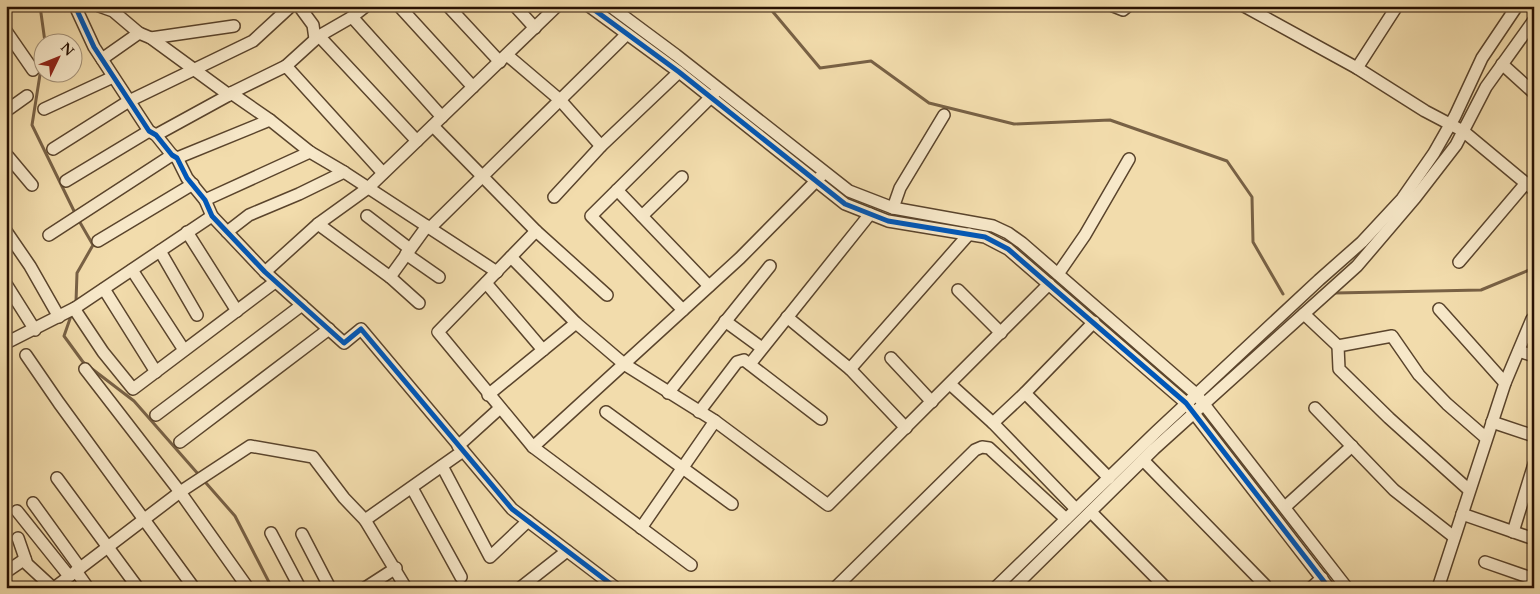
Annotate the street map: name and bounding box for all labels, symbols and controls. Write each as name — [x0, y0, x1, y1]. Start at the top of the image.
north arrow — [32, 32, 82, 82]
text: N — [56, 39, 78, 60]

